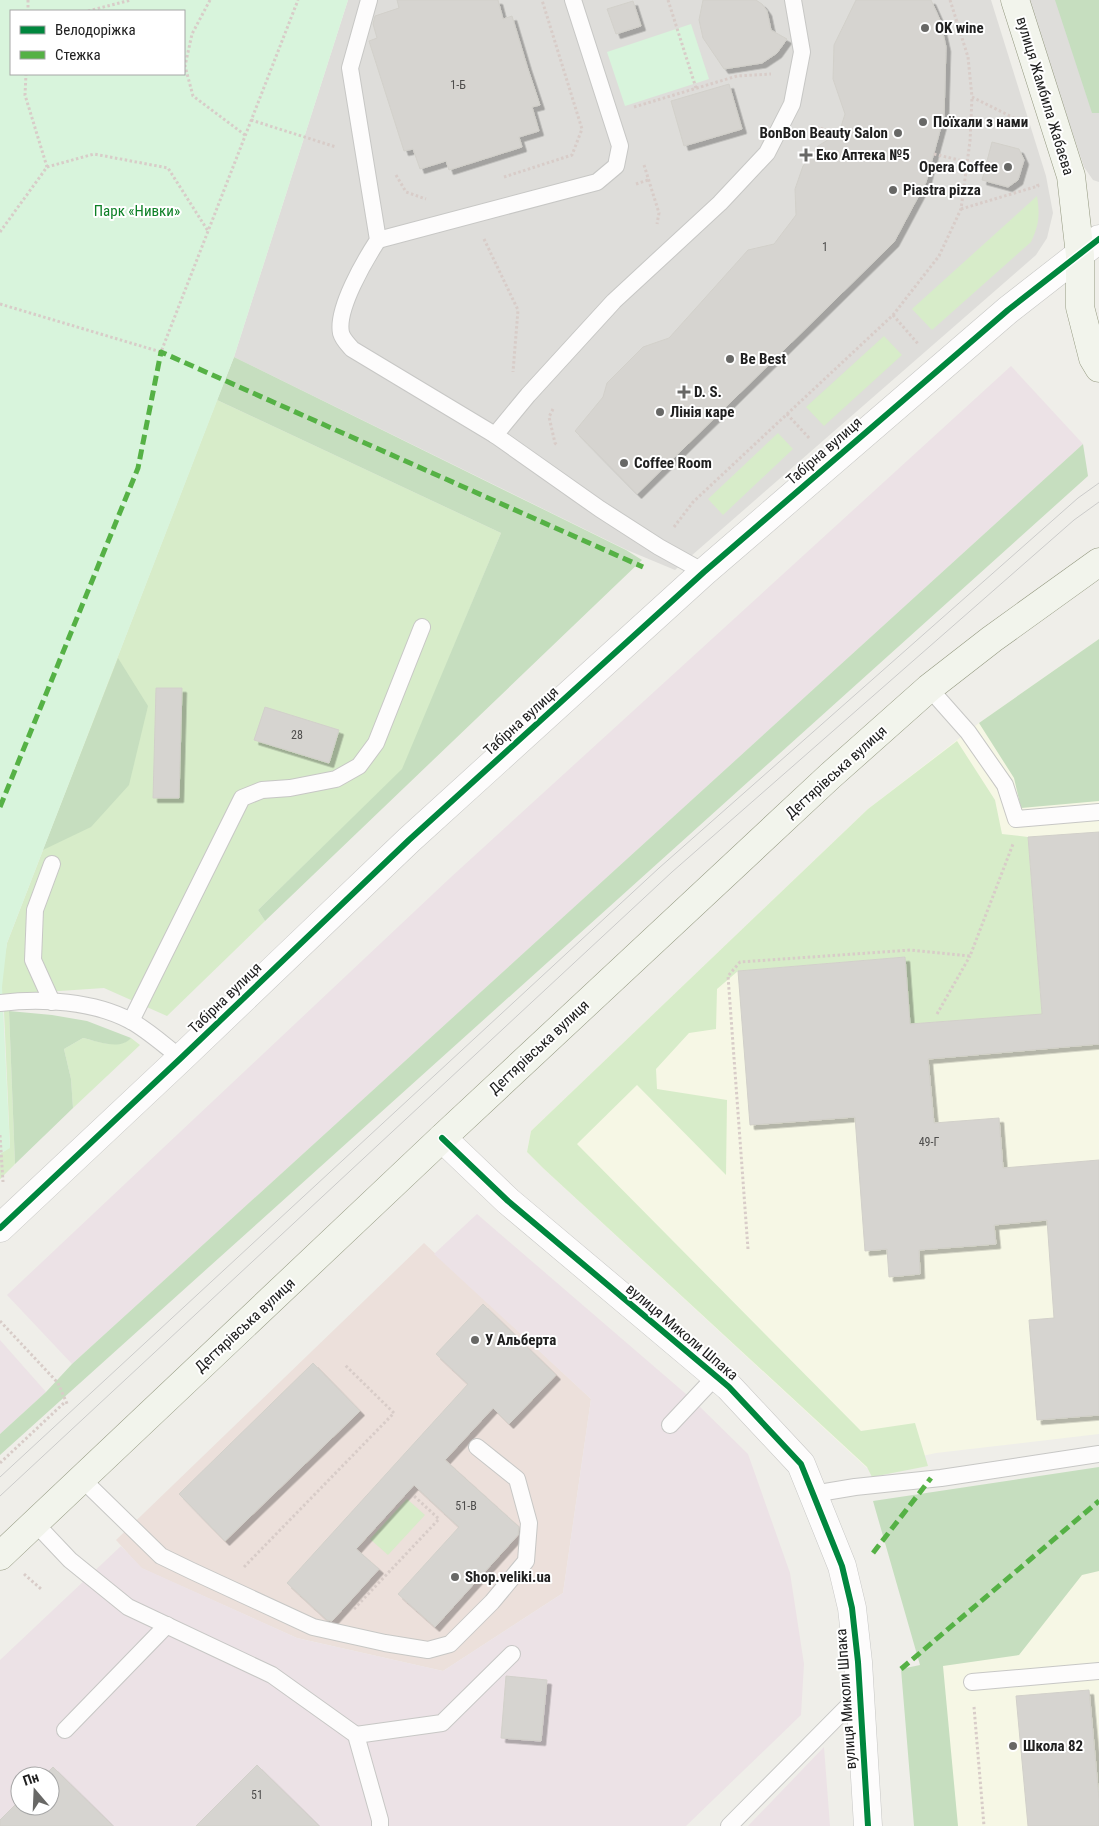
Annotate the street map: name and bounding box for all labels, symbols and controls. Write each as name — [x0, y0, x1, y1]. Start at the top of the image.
legend — [10, 10, 185, 75]
street label: вулиця Жамбила Жабаєва — [1012, 15, 1078, 177]
place label: OK wine — [935, 19, 984, 37]
text: Велодоріжка — [55, 21, 136, 39]
marker: OK wine — [919, 22, 931, 34]
text: Стежка — [55, 46, 101, 64]
house number: 1-Б — [450, 78, 466, 92]
place label: Поїхали з нами — [933, 113, 1028, 131]
marker: Поїхали з нами — [917, 116, 929, 128]
place label: BonBon Beauty Salon — [759, 124, 888, 142]
marker: BonBon Beauty Salon — [892, 127, 904, 139]
place label: Еко Аптека №5 — [816, 146, 910, 164]
marker: Еко Аптека №5 — [800, 149, 812, 161]
place label: Opera Coffee — [919, 158, 998, 176]
marker: Opera Coffee — [1002, 161, 1014, 173]
place label: Piastra pizza — [903, 181, 981, 199]
marker: Piastra pizza — [887, 184, 899, 196]
park label: Парк «Нивки» — [94, 202, 180, 220]
house number: 1 — [822, 240, 828, 254]
place label: Be Best — [740, 350, 786, 368]
marker: Be Best — [724, 353, 736, 365]
place label: D. S. — [694, 383, 722, 401]
marker: D. S. — [678, 386, 690, 398]
place label: Лінія каре — [670, 403, 734, 421]
marker: Лінія каре — [654, 406, 666, 418]
street label: Табірна вулиця — [782, 413, 866, 489]
place label: Coffee Room — [634, 454, 712, 472]
marker: Coffee Room — [618, 457, 630, 469]
street label: Табірна вулиця — [480, 683, 562, 759]
street label: Дегтярівська вулиця — [782, 722, 890, 822]
house number: 28 — [291, 728, 303, 742]
street label: Табірна вулиця — [185, 959, 265, 1037]
street label: Дегтярівська вулиця — [485, 996, 593, 1098]
house number: 49-Г — [919, 1135, 939, 1149]
street label: Дегтярівська вулиця — [191, 1274, 299, 1376]
street label: вулиця Миколи Шпака — [622, 1280, 742, 1384]
place label: У Альберта — [485, 1331, 556, 1349]
marker: У Альберта — [469, 1334, 481, 1346]
house number: 51-В — [455, 1499, 477, 1513]
place label: Shop.veliki.ua — [465, 1568, 551, 1586]
marker: Shop.veliki.ua — [449, 1571, 461, 1583]
street label: вулиця Миколи Шпака — [832, 1628, 860, 1770]
place label: Школа 82 — [1023, 1737, 1083, 1755]
marker: Школа 82 — [1007, 1740, 1019, 1752]
north arrow — [10, 1766, 60, 1816]
text: Пн — [21, 1769, 41, 1789]
house number: 51 — [251, 1788, 263, 1802]

